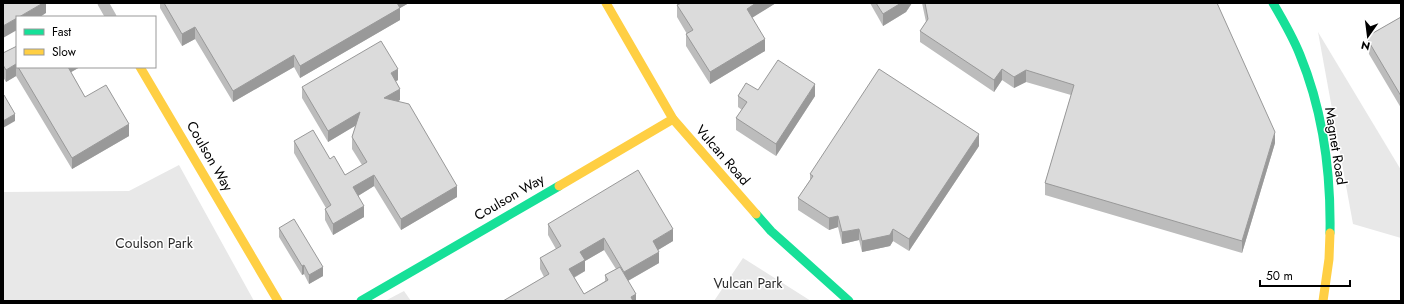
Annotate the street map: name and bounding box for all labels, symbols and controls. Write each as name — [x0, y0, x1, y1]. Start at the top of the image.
legend — [16, 16, 156, 68]
north arrow — [1348, 16, 1388, 56]
text: Fast — [52, 23, 71, 41]
text: N — [1359, 37, 1372, 55]
text: Slow — [52, 43, 77, 61]
street label: Magnet Road — [1320, 106, 1352, 186]
street label: Coulson Way — [182, 117, 239, 195]
street label: Vulcan Road — [691, 121, 755, 189]
street label: Coulson Way — [470, 168, 548, 225]
park label: Coulson Park — [115, 233, 194, 253]
scale bar — [1260, 262, 1350, 288]
text: 50 m — [1266, 267, 1293, 285]
park label: Vulcan Park — [714, 273, 783, 293]

